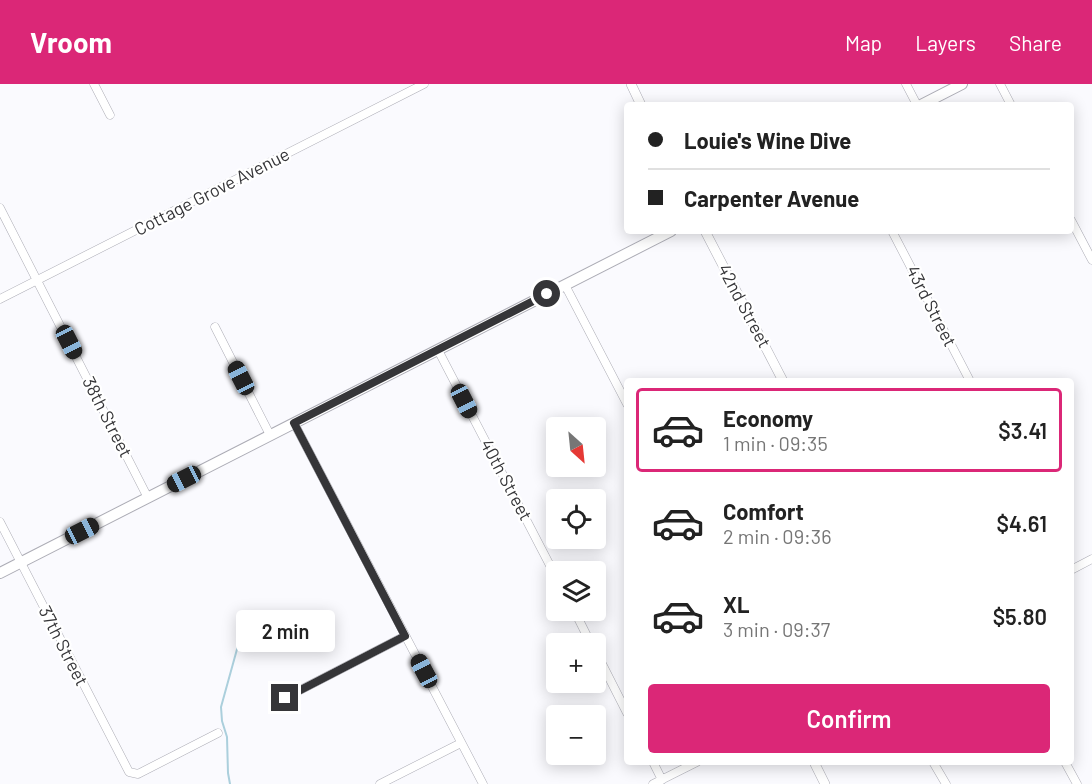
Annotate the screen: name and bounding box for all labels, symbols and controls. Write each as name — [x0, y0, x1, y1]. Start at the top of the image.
text: Vroom — [30, 25, 112, 59]
text: Map — [845, 30, 882, 55]
text: Layers — [915, 30, 976, 55]
text: Share — [1009, 30, 1062, 55]
text: Louie's Wine Dive — [684, 127, 851, 153]
street label: Cottage Grove Avenue — [130, 142, 293, 240]
text: Carpenter Avenue — [684, 185, 859, 211]
street label: 42nd Street — [714, 260, 776, 351]
street label: 43rd Street — [902, 261, 962, 350]
route start — [533, 280, 560, 307]
car — [53, 322, 85, 362]
car — [225, 358, 257, 398]
street label: 38th Street — [78, 373, 138, 461]
car — [448, 381, 480, 421]
icon: car — [651, 403, 705, 457]
text: Economy — [723, 405, 813, 431]
north arrow — [546, 417, 606, 477]
map controls — [546, 417, 606, 765]
text: $3.41 — [998, 417, 1047, 443]
text: 1 min · 09:35 — [723, 431, 828, 455]
street label: 40th Street — [476, 435, 538, 524]
car — [164, 463, 204, 495]
button: locate — [546, 489, 606, 549]
icon: car — [651, 496, 705, 550]
text: Comfort — [723, 498, 804, 524]
text: $4.61 — [996, 510, 1047, 536]
car — [62, 515, 102, 547]
text: 2 min · 09:36 — [723, 524, 831, 548]
button: layers — [546, 561, 606, 621]
icon: car — [651, 589, 705, 643]
text: XL — [723, 591, 749, 617]
street label: 37th Street — [34, 602, 93, 689]
text: $5.80 — [993, 603, 1047, 629]
callout: 2 min — [236, 611, 334, 653]
text: 3 min · 09:37 — [723, 617, 830, 641]
text: 2 min — [262, 619, 309, 643]
button: + — [546, 633, 606, 693]
car — [408, 651, 440, 691]
route end — [271, 684, 298, 711]
button: Confirm — [648, 684, 1050, 753]
button: − — [546, 705, 606, 765]

